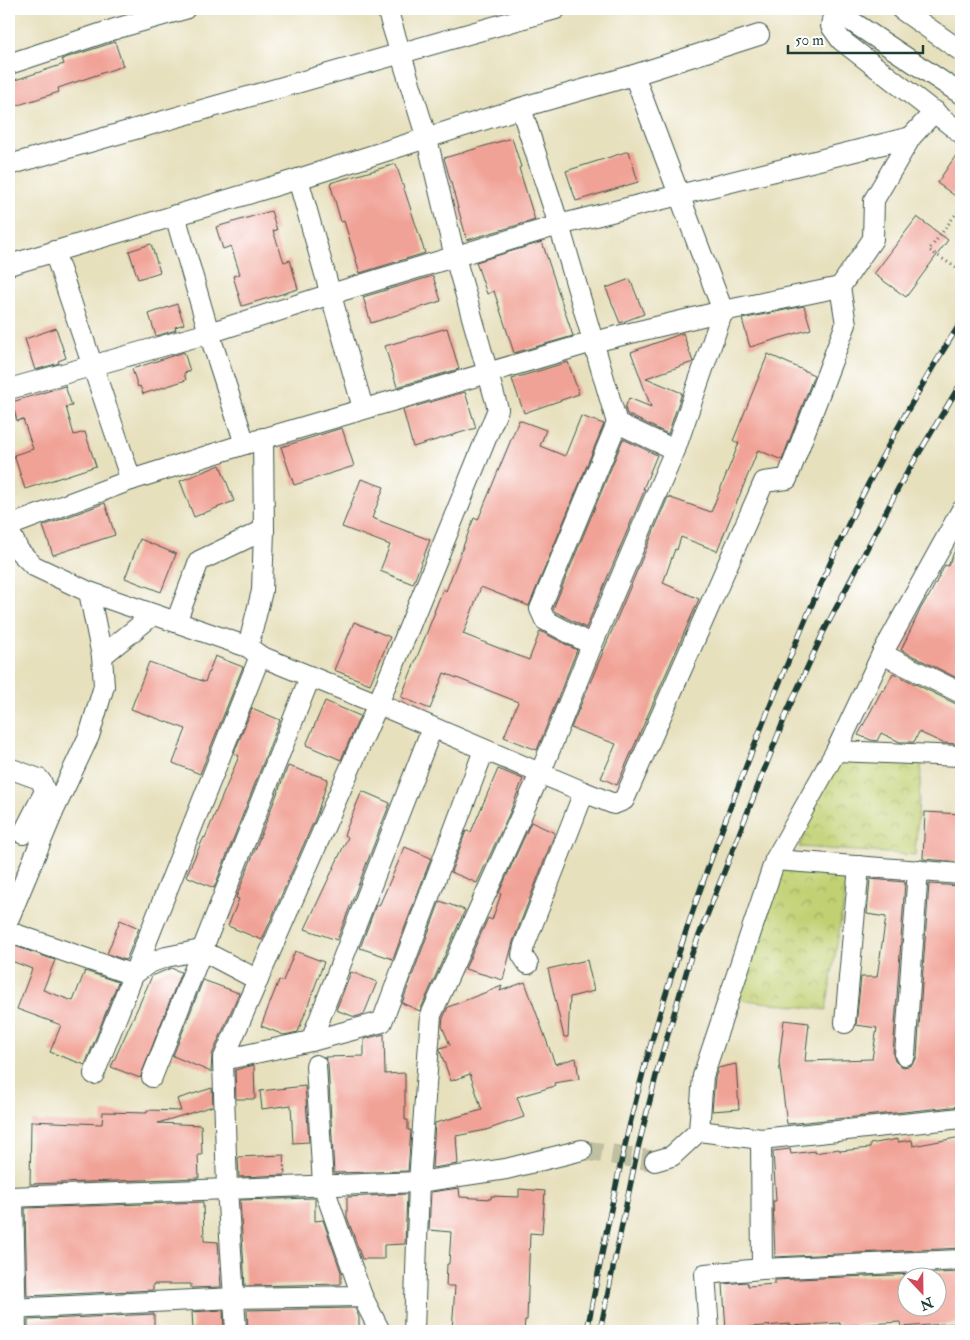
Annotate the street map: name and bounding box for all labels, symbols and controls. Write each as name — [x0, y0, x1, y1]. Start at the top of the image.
scale bar — [788, 22, 922, 54]
text: 50 m — [795, 31, 824, 50]
north arrow — [898, 1268, 948, 1318]
text: N — [917, 1293, 937, 1314]

